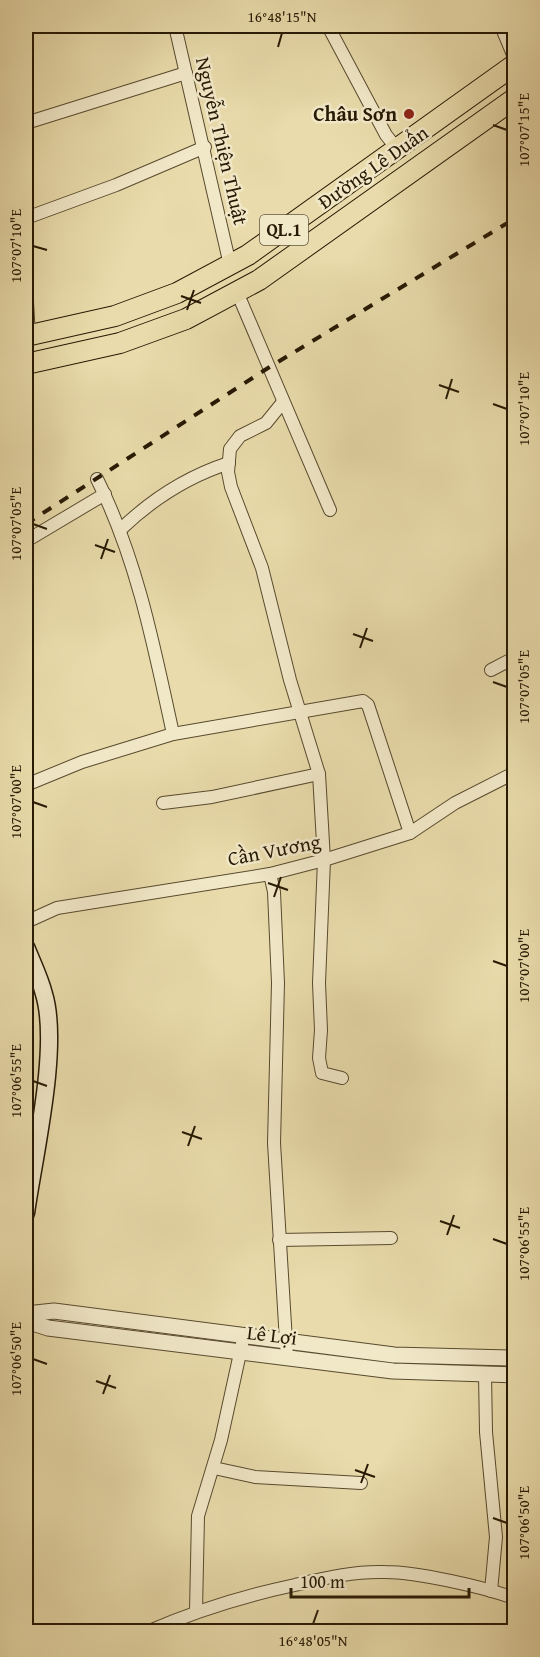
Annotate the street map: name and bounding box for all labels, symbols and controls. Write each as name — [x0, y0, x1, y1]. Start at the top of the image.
text: 16°48'15"N — [248, 6, 317, 27]
street label: Nguyễn Thiện Thuật — [189, 54, 256, 228]
text: 107°07'15"E — [513, 93, 534, 167]
place label: Châu Sơn — [313, 99, 397, 128]
marker: Châu Sơn — [402, 107, 416, 121]
street label: Đường Lê Duẩn — [312, 118, 434, 215]
text: 107°07'10"E — [5, 209, 26, 283]
road number: QL.1 — [260, 215, 308, 245]
text: 107°07'10"E — [513, 372, 534, 446]
text: 107°07'05"E — [5, 487, 26, 561]
text: 107°07'05"E — [513, 650, 534, 724]
text: 107°07'00"E — [5, 765, 26, 839]
street label: Cần Vương — [225, 826, 323, 873]
text: 107°07'00"E — [513, 929, 534, 1003]
text: 107°06'55"E — [5, 1044, 26, 1118]
text: 107°06'55"E — [513, 1207, 534, 1281]
street label: Lê Lợi — [245, 1317, 299, 1352]
text: 107°06'50"E — [5, 1322, 26, 1396]
text: 107°06'50"E — [513, 1486, 534, 1560]
scale bar — [291, 1561, 470, 1599]
text: 100 m — [300, 1568, 345, 1595]
text: 16°48'05"N — [279, 1630, 348, 1651]

